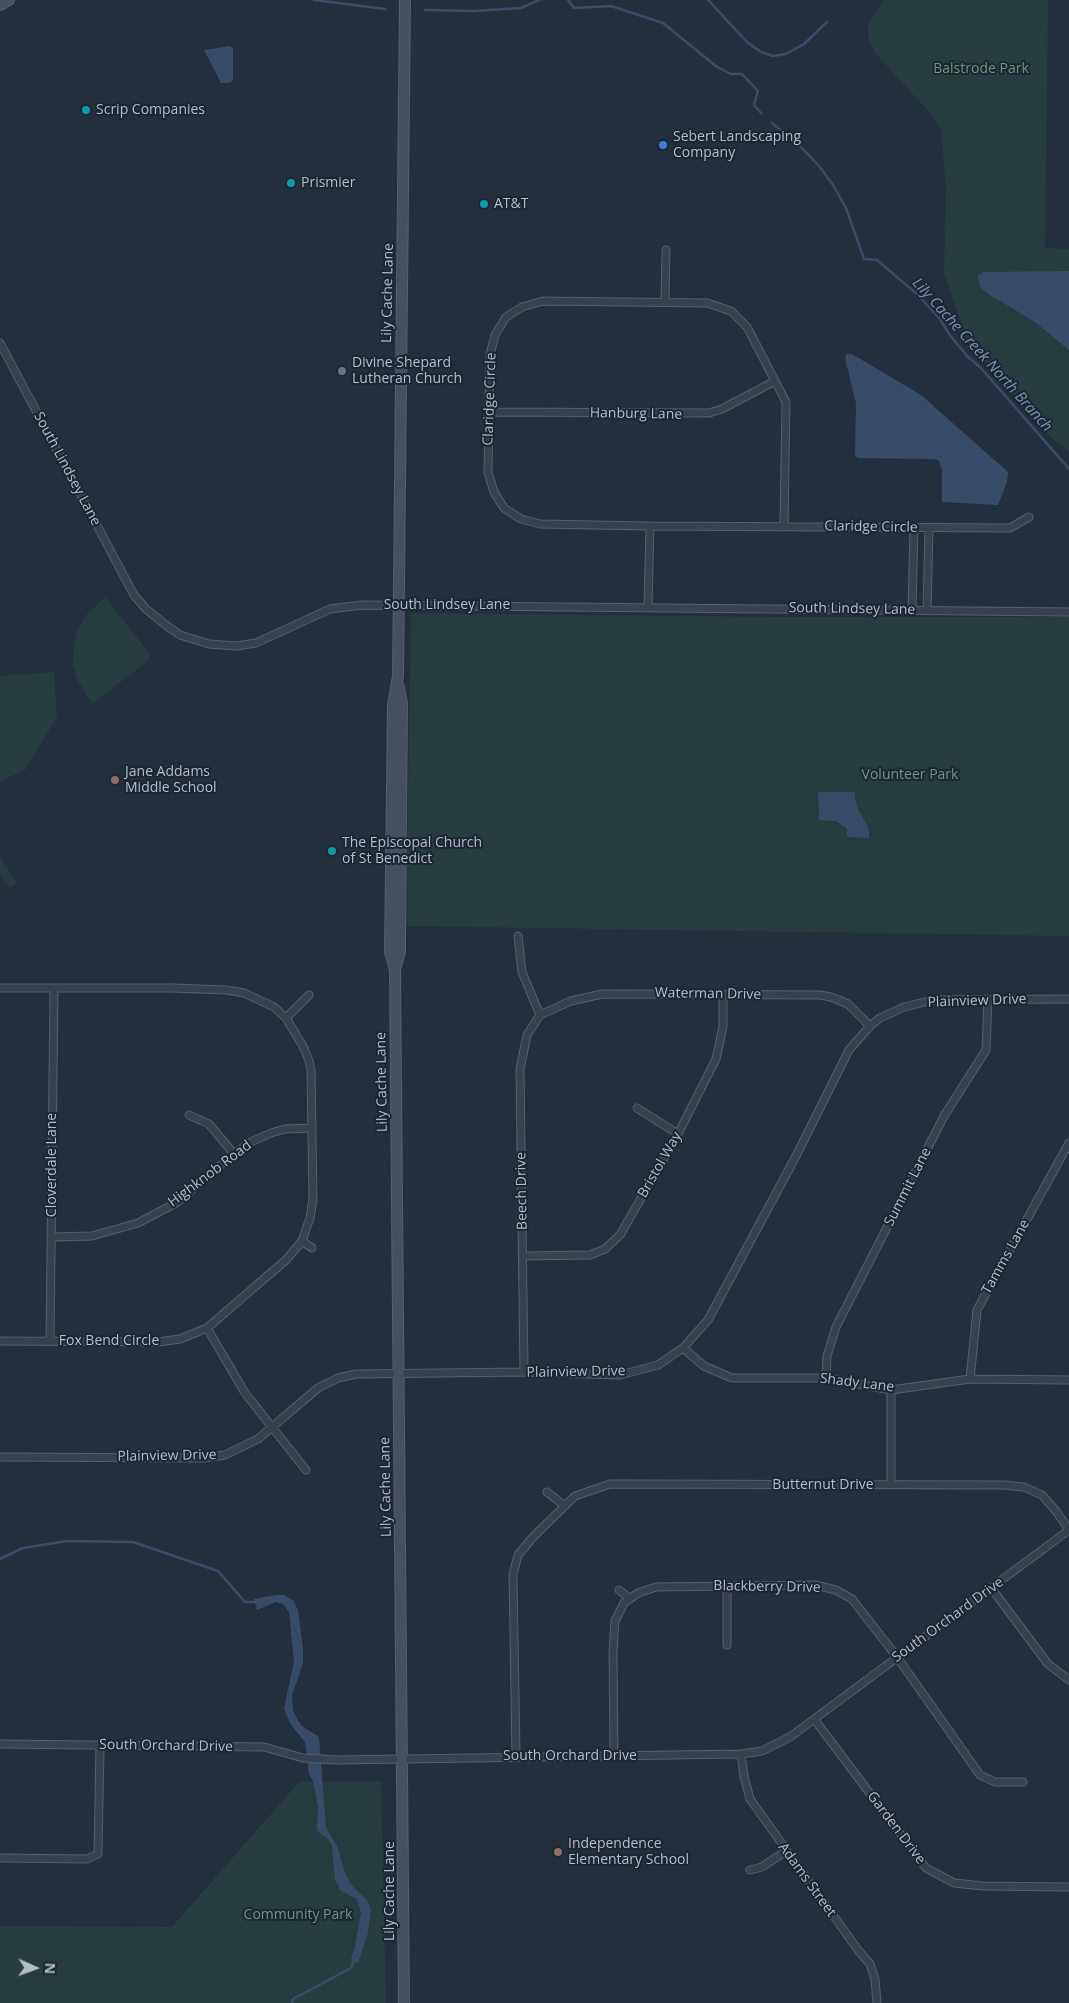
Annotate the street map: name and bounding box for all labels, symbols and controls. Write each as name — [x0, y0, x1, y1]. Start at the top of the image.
park label: Balstrode Park — [933, 61, 1029, 77]
place label: Scrip Companies — [96, 102, 205, 118]
marker: Scrip Companies — [80, 104, 92, 116]
place label: Sebert Landscaping Company — [673, 129, 801, 162]
marker: Sebert Landscaping Company — [657, 139, 669, 151]
place label: Prismier — [301, 175, 355, 191]
marker: Prismier — [285, 177, 297, 189]
place label: AT&T — [494, 196, 528, 212]
marker: AT&T — [478, 198, 490, 210]
street label: Lily Cache Lane — [379, 243, 397, 343]
water label: Lily Cache Creek North Branch — [908, 274, 1056, 436]
street label: Claridge Circle — [480, 352, 500, 446]
place label: Divine Shepard Lutheran Church — [352, 355, 462, 388]
marker: Divine Shepard Lutheran Church — [336, 365, 348, 377]
street label: Hanburg Lane — [590, 405, 682, 423]
street label: South Lindsey Lane — [30, 409, 104, 529]
street label: Claridge Circle — [824, 518, 918, 536]
street label: South Lindsey Lane — [384, 597, 510, 613]
street label: South Lindsey Lane — [789, 599, 915, 619]
place label: Jane Addams Middle School — [125, 764, 217, 796]
park label: Volunteer Park — [862, 767, 958, 783]
marker: Jane Addams Middle School — [109, 774, 121, 786]
place label: The Episcopal Church of St Benedict — [342, 835, 482, 868]
marker: The Episcopal Church of St Benedict — [326, 845, 338, 857]
street label: Waterman Drive — [655, 985, 761, 1003]
street label: Plainview Drive — [927, 991, 1027, 1011]
street label: Lily Cache Lane — [373, 1032, 391, 1132]
street label: Cloverdale Lane — [44, 1113, 60, 1217]
street label: Bristol Way — [634, 1129, 686, 1201]
street label: Highknob Road — [165, 1137, 255, 1211]
street label: Summit Lane — [881, 1145, 935, 1229]
street label: Beech Drive — [513, 1152, 531, 1230]
street label: Tamms Lane — [978, 1217, 1034, 1297]
street label: Fox Bend Circle — [59, 1333, 159, 1349]
street label: Plainview Drive — [526, 1363, 626, 1381]
street label: Shady Lane — [819, 1370, 895, 1396]
street label: Lily Cache Lane — [377, 1437, 395, 1537]
street label: Plainview Drive — [117, 1447, 217, 1465]
street label: Butternut Drive — [772, 1477, 874, 1493]
street label: South Orchard Drive — [889, 1574, 1007, 1666]
street label: Blackberry Drive — [713, 1578, 821, 1596]
street label: South Orchard Drive — [99, 1736, 233, 1756]
street label: South Orchard Drive — [503, 1748, 637, 1764]
street label: Garden Drive — [863, 1788, 929, 1868]
place label: Independence Elementary School — [568, 1836, 689, 1868]
street label: Adams Street — [774, 1840, 840, 1920]
street label: Lily Cache Lane — [382, 1841, 398, 1941]
marker: Independence Elementary School — [552, 1846, 564, 1858]
park label: Community Park — [244, 1907, 352, 1923]
north arrow — [10, 1943, 60, 1993]
text: N — [41, 1963, 60, 1975]

